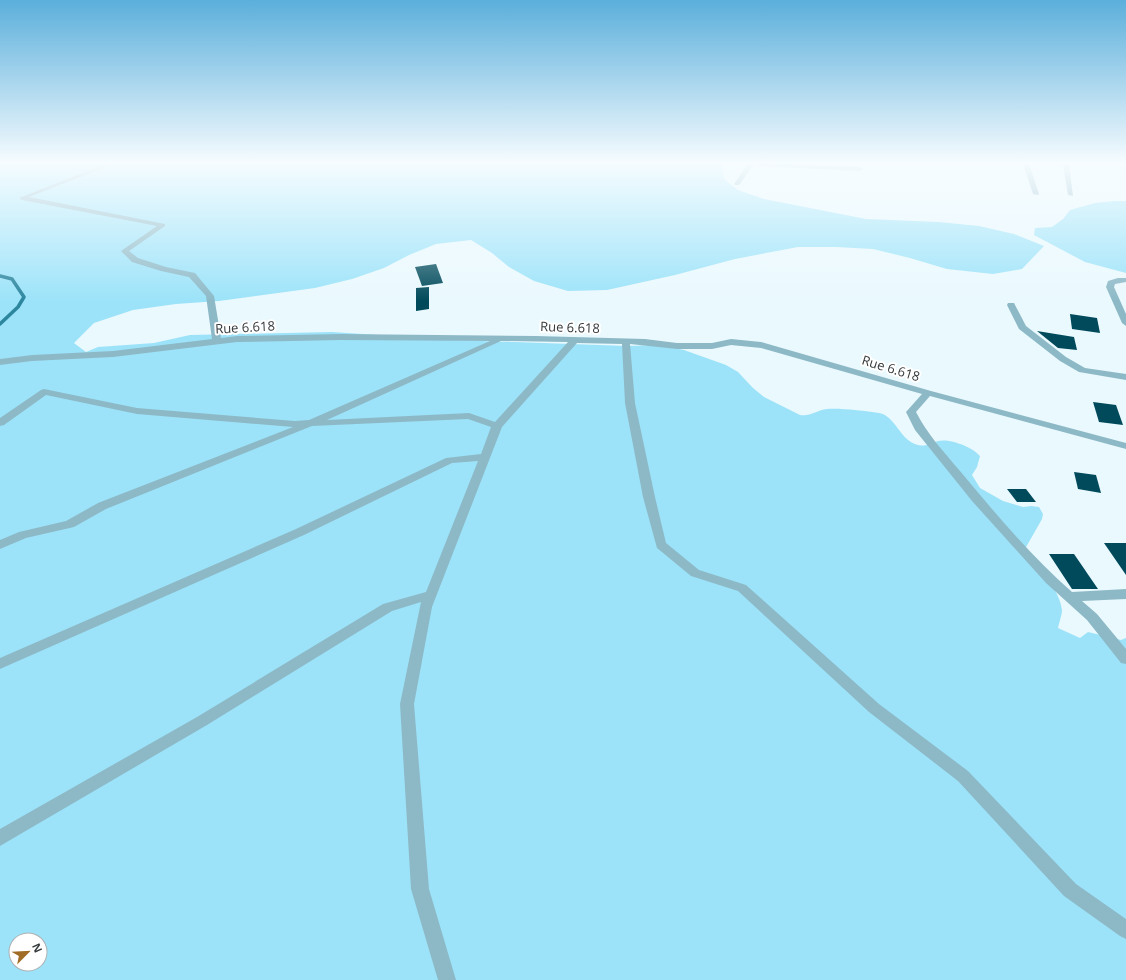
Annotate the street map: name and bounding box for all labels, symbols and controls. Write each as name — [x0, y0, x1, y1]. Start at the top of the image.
street label: Rue 6.618 — [215, 316, 275, 338]
street label: Rue 6.618 — [540, 317, 600, 337]
street label: Rue 6.618 — [860, 351, 922, 385]
north arrow — [8, 932, 48, 972]
text: N — [29, 941, 46, 955]

